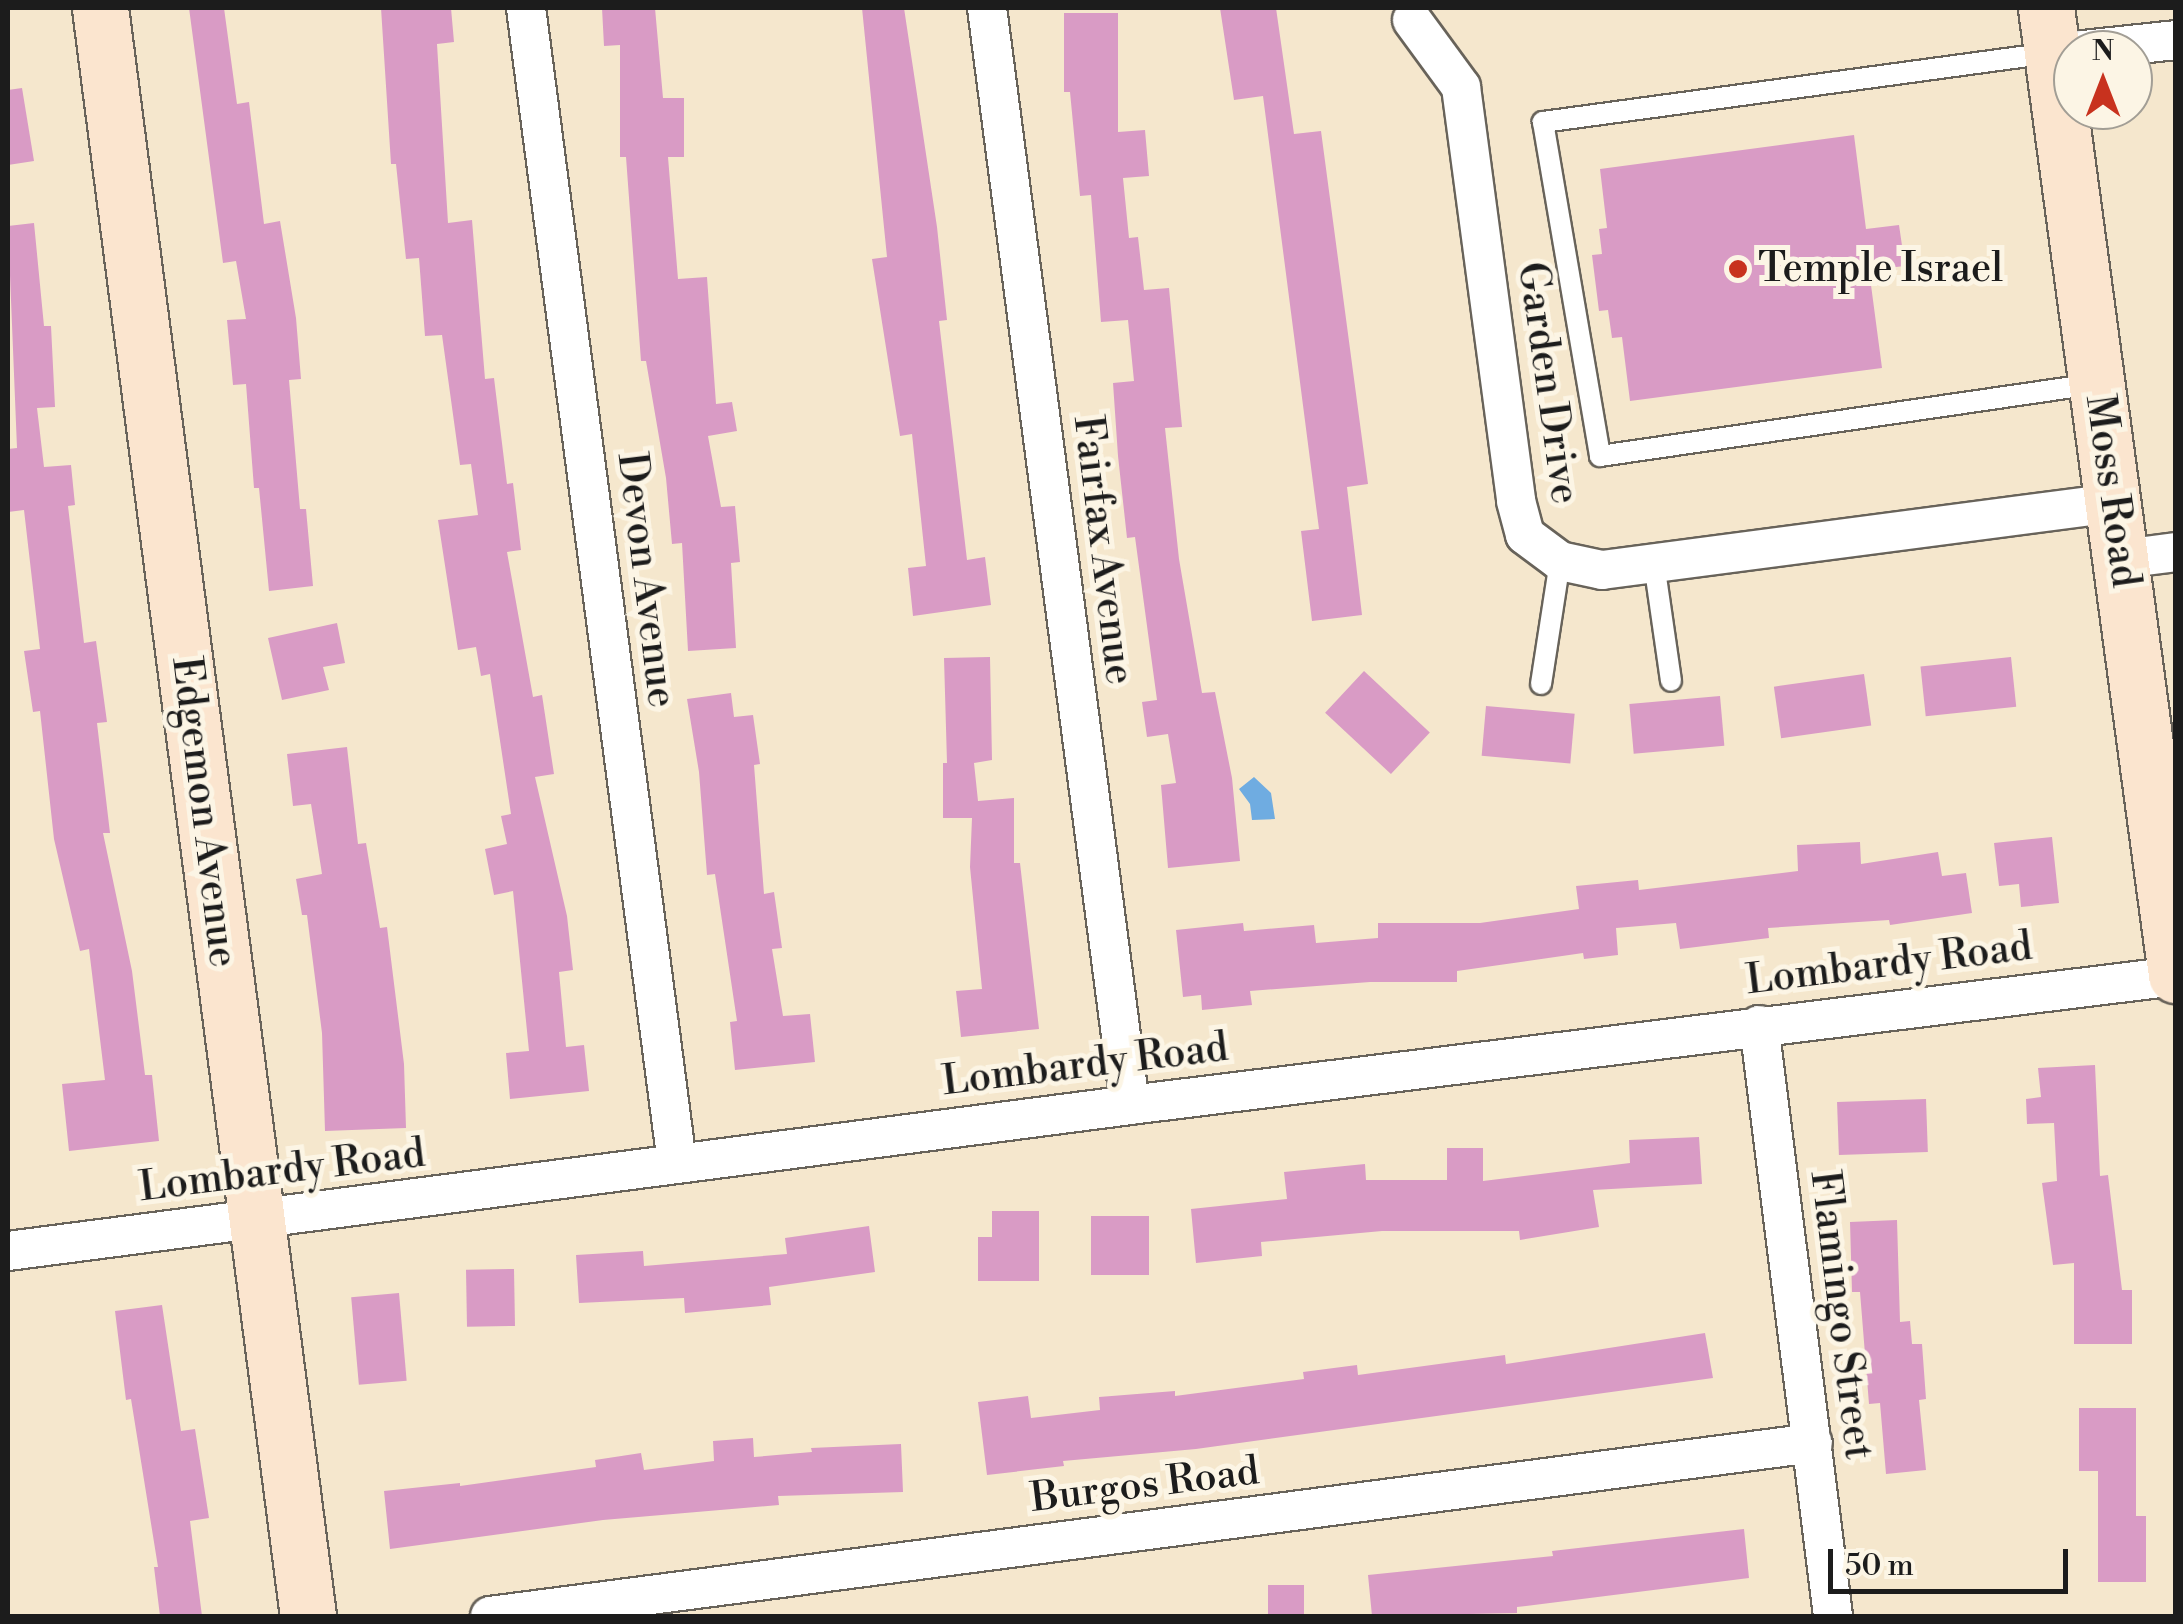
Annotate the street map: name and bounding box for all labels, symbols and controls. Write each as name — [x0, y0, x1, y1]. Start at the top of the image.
north arrow — [2053, 30, 2153, 130]
text: N — [2092, 34, 2114, 69]
place label: Temple Israel — [1758, 245, 2003, 293]
marker: Temple Israel — [1727, 258, 1749, 280]
street label: Garden Drive — [1507, 259, 1589, 507]
street label: Moss Road — [2075, 392, 2149, 590]
street label: Fairfax Avenue — [1063, 413, 1143, 687]
street label: Devon Avenue — [607, 450, 685, 710]
street label: Edgemon Avenue — [161, 654, 247, 970]
street label: Lombardy Road — [1743, 923, 2035, 1005]
street label: Lombardy Road — [939, 1024, 1231, 1106]
street label: Lombardy Road — [136, 1130, 428, 1212]
street label: Flamingo Street — [1799, 1168, 1883, 1462]
street label: Burgos Road — [1028, 1447, 1262, 1523]
scale bar — [1833, 1529, 2073, 1591]
text: 50 m — [1845, 1547, 1914, 1585]

